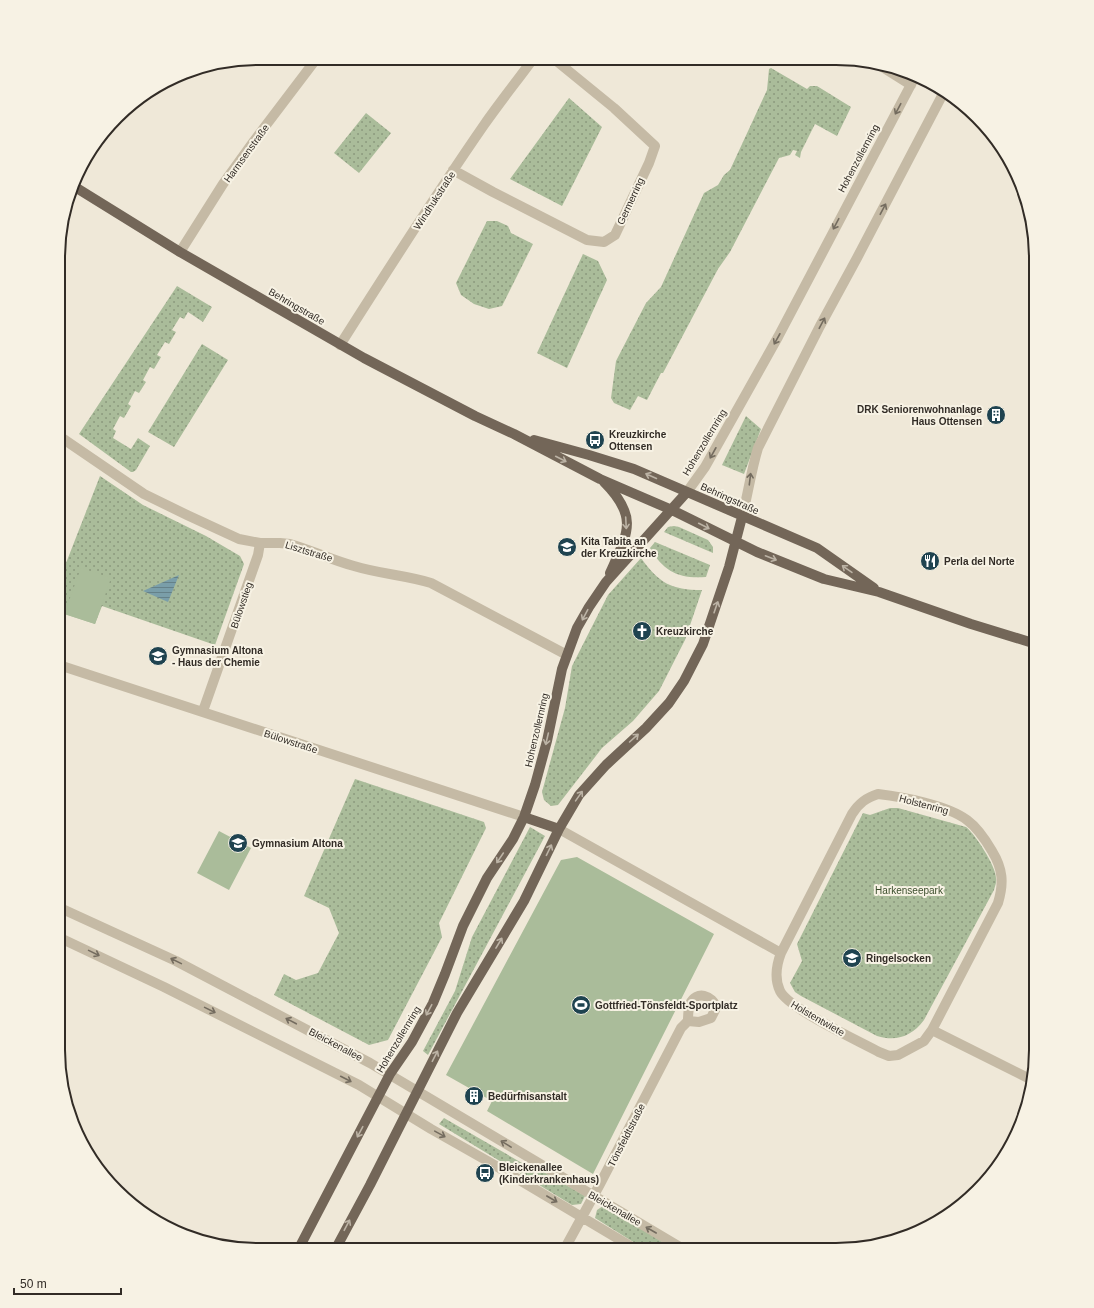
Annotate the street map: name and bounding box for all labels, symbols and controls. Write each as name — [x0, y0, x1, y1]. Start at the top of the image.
one-way arrow — [893, 103, 901, 115]
street label: Harmsenstraße — [222, 122, 271, 184]
street label: Hohenzollernring — [836, 122, 881, 194]
street label: Windhukstraße — [411, 169, 458, 231]
street label: Germerring — [615, 176, 646, 226]
one-way arrow — [880, 203, 887, 215]
one-way arrow — [832, 218, 840, 230]
street label: Behringstraße — [267, 286, 327, 327]
one-way arrow — [819, 317, 826, 329]
one-way arrow — [772, 333, 780, 345]
place label: DRK Seniorenwohnanlage Haus Ottensen — [857, 404, 982, 427]
building icon: DRK Seniorenwohnanlage Haus Ottensen — [985, 404, 1007, 426]
street label: Hohenzollernring — [680, 407, 729, 477]
bus stop icon: Kreuzkirche Ottensen — [584, 429, 606, 451]
place label: Kreuzkirche Ottensen — [609, 429, 667, 452]
one-way arrow — [709, 447, 717, 459]
one-way arrow — [555, 455, 567, 463]
one-way arrow — [646, 472, 658, 480]
one-way arrow — [746, 473, 754, 486]
street label: Behringstraße — [699, 481, 761, 516]
one-way arrow — [623, 516, 630, 529]
one-way arrow — [698, 523, 710, 530]
school or university icon: Kita Tabita an der Kreuzkirche — [556, 536, 578, 558]
place label: Kita Tabita an der Kreuzkirche — [581, 536, 657, 559]
street label: Lisztstraße — [284, 539, 334, 564]
restaurant icon: Perla del Norte — [919, 550, 941, 572]
one-way arrow — [765, 555, 777, 562]
place label: Perla del Norte — [944, 556, 1015, 567]
one-way arrow — [842, 565, 853, 573]
street label: Bülowstieg — [228, 581, 255, 630]
one-way arrow — [713, 601, 720, 614]
one-way arrow — [580, 608, 588, 620]
church icon: Kreuzkirche — [631, 620, 653, 642]
place label: Kreuzkirche — [656, 626, 714, 637]
school or university icon: Gymnasium Altona - Haus der Chemie — [147, 645, 169, 667]
place label: Gymnasium Altona - Haus der Chemie — [172, 645, 263, 668]
street label: Hohenzollernring — [523, 692, 550, 768]
street label: Bülowstraße — [263, 728, 319, 755]
one-way arrow — [543, 732, 551, 745]
one-way arrow — [629, 733, 639, 743]
one-way arrow — [575, 791, 583, 802]
street label: Holstenring — [898, 793, 950, 816]
school or university icon: Gymnasium Altona — [227, 832, 249, 854]
place label: Gymnasium Altona — [252, 838, 343, 849]
one-way arrow — [546, 845, 553, 857]
one-way arrow — [496, 853, 504, 864]
park label: Harkenseepark — [875, 885, 944, 896]
one-way arrow — [495, 937, 503, 949]
school or university icon: Ringelsocken — [841, 947, 863, 969]
one-way arrow — [87, 950, 99, 957]
place label: Ringelsocken — [866, 953, 931, 964]
one-way arrow — [170, 957, 182, 964]
sports icon: Gottfried-Tönsfeldt-Sportplatz — [570, 994, 592, 1016]
street label: Holstentwiete — [789, 999, 847, 1038]
place label: Gottfried-Tönsfeldt-Sportplatz — [595, 1000, 738, 1011]
street label: Hohenzollernring — [374, 1004, 423, 1074]
one-way arrow — [425, 1004, 432, 1016]
one-way arrow — [204, 1007, 216, 1014]
one-way arrow — [285, 1016, 297, 1024]
street label: Bleickenallee — [307, 1026, 365, 1063]
one-way arrow — [432, 1050, 439, 1062]
one-way arrow — [339, 1075, 351, 1083]
building icon: Bedürfnisanstalt — [463, 1085, 485, 1107]
place label: Bedürfnisanstalt — [488, 1091, 568, 1102]
street label: Tönsfeldtstraße — [606, 1101, 647, 1169]
one-way arrow — [356, 1126, 364, 1138]
one-way arrow — [434, 1131, 446, 1138]
one-way arrow — [500, 1139, 512, 1147]
bus stop icon: Bleickenallee (Kinderkrankenhaus) — [474, 1162, 496, 1184]
place label: Bleickenallee (Kinderkrankenhaus) — [499, 1162, 599, 1185]
street label: Bleickenallee — [586, 1189, 643, 1228]
one-way arrow — [546, 1195, 558, 1203]
one-way arrow — [344, 1220, 352, 1232]
one-way arrow — [645, 1225, 657, 1233]
scale bar — [14, 1270, 121, 1296]
text: 50 m — [20, 1277, 47, 1291]

